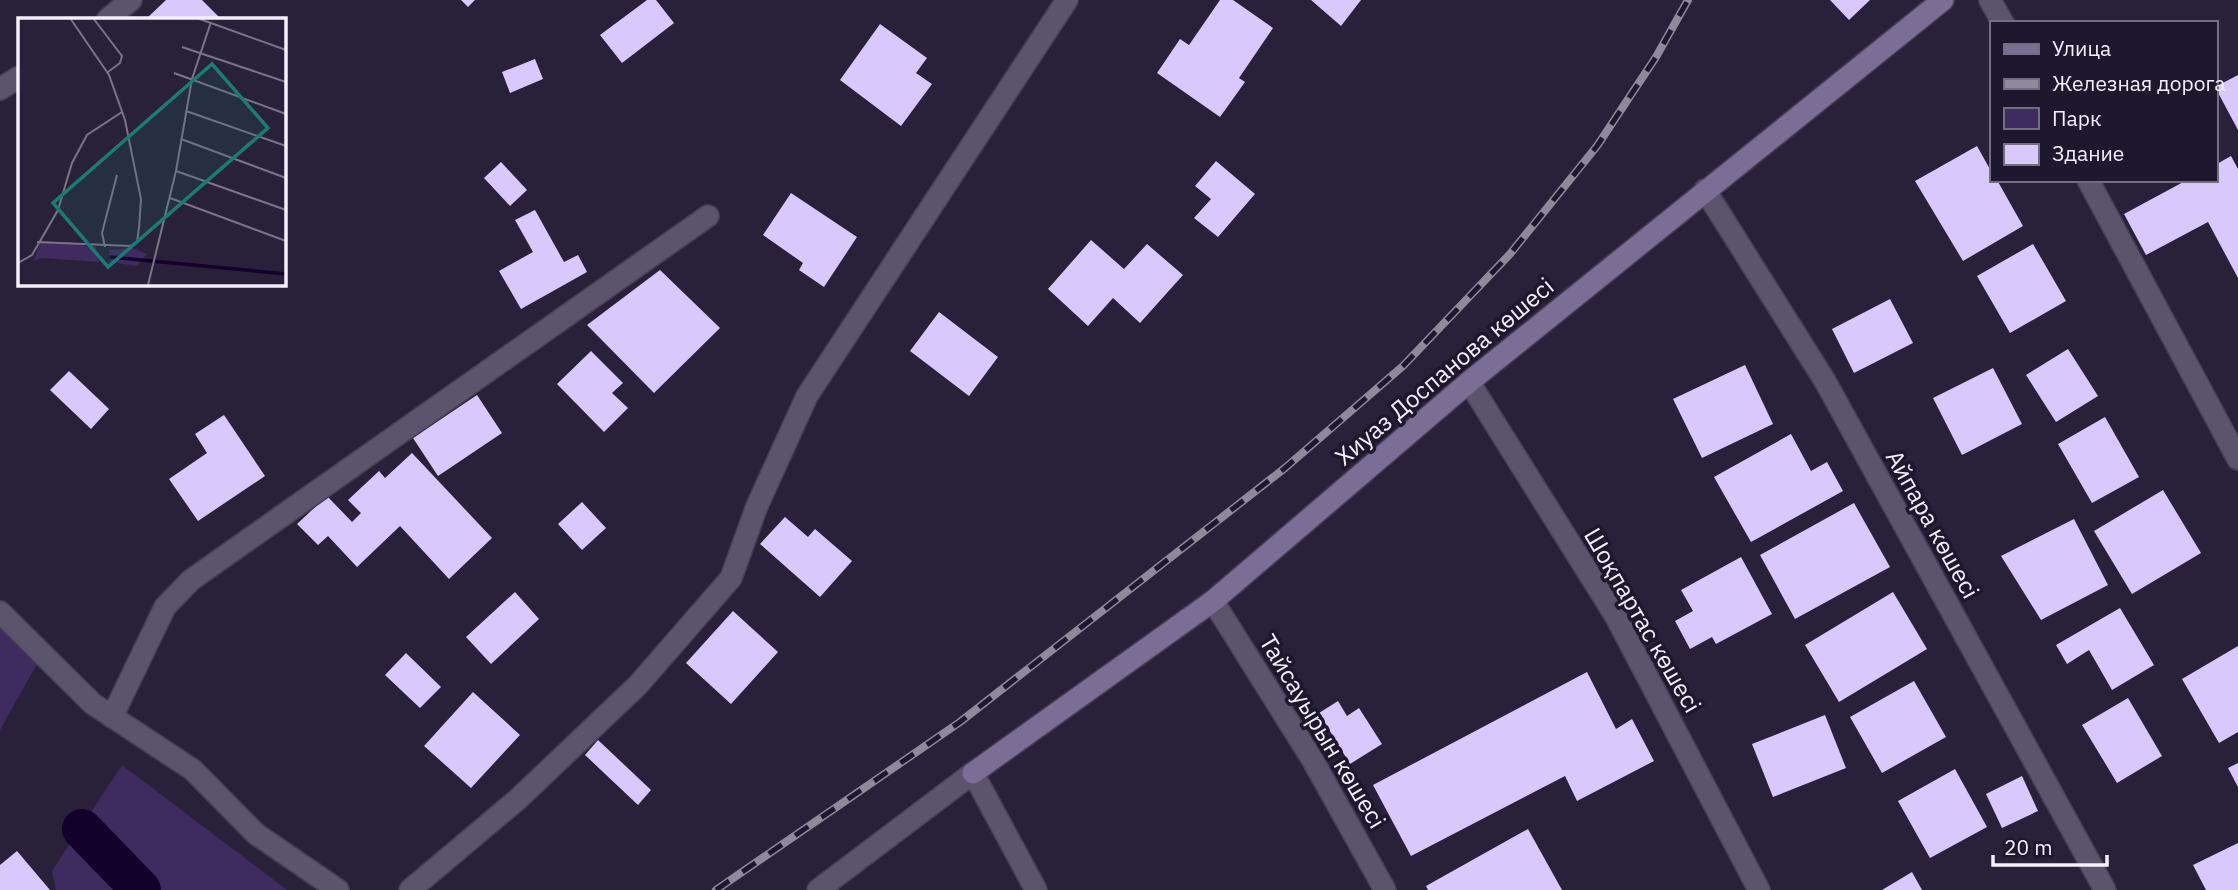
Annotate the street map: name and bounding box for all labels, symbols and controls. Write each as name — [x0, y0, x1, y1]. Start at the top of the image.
inset map — [18, 18, 285, 285]
legend — [1990, 21, 2217, 182]
text: Улица — [2052, 34, 2111, 62]
text: Железная дорога — [2052, 69, 2225, 97]
text: Парк — [2052, 104, 2102, 132]
text: Здание — [2052, 139, 2124, 167]
street label: Хиуаз Доспанова көшесі — [1328, 270, 1560, 472]
street label: Айпара көшесі — [1879, 444, 1987, 604]
street label: Шоқпартас көшесі — [1577, 522, 1709, 718]
street label: Тайсауырын көшесі — [1252, 628, 1394, 834]
scale bar — [1993, 824, 2107, 868]
text: 20 m — [2004, 833, 2053, 861]

